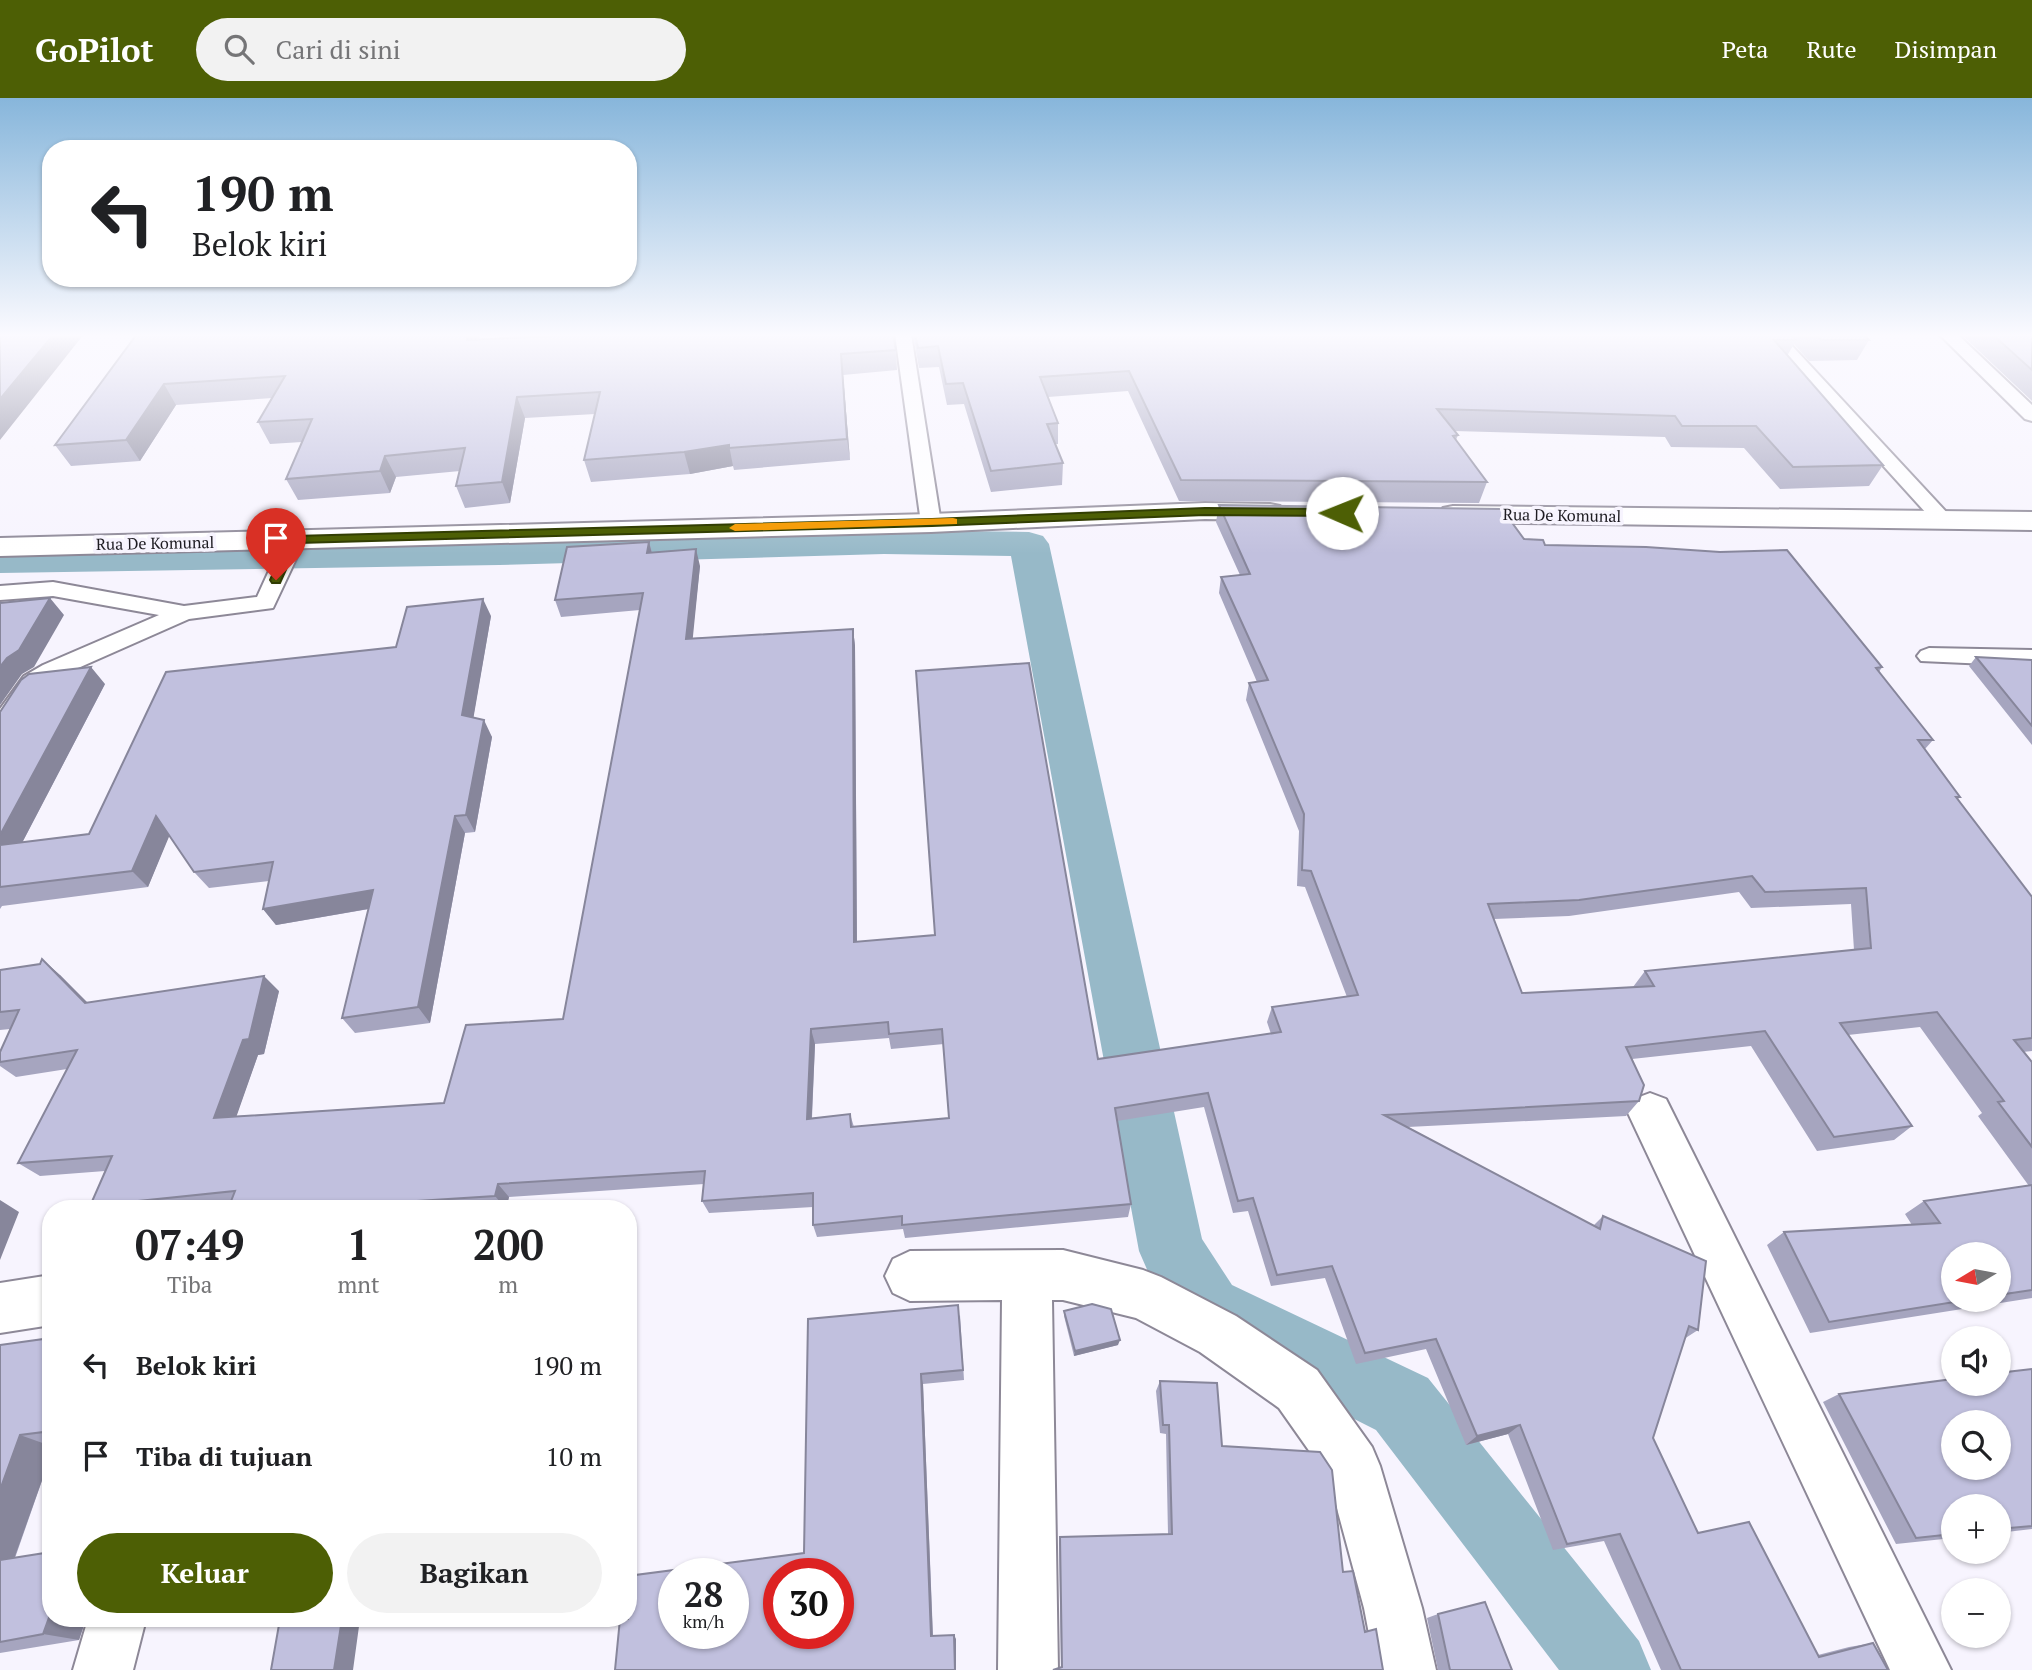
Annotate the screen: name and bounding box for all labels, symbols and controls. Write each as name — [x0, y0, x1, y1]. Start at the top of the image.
search box — [196, 18, 686, 81]
text: GoPilot — [35, 28, 154, 71]
icon: search — [220, 30, 258, 68]
text: Cari di sini — [276, 32, 401, 66]
text: Peta — [1722, 33, 1768, 65]
text: Rute — [1806, 33, 1856, 65]
text: Disimpan — [1894, 33, 1997, 65]
text: 190 m — [192, 160, 334, 225]
icon: left — [77, 168, 168, 259]
text: Belok kiri — [192, 223, 327, 265]
position arrow — [1305, 476, 1379, 550]
street label: Rua De Komunal — [1503, 503, 1622, 527]
pin — [246, 508, 306, 580]
icon: arrive — [257, 519, 295, 557]
street label: Rua De Komunal — [96, 531, 215, 555]
text: 07:49 — [135, 1216, 244, 1272]
text: 1 — [347, 1216, 370, 1272]
text: 200 — [473, 1216, 544, 1272]
north arrow — [1941, 1242, 2011, 1312]
map controls — [1941, 1242, 2011, 1648]
text: Tiba — [167, 1269, 212, 1300]
text: mnt — [338, 1269, 380, 1300]
text: m — [498, 1269, 518, 1300]
button: sound — [1941, 1326, 2011, 1396]
icon: left — [77, 1346, 115, 1384]
text: Belok kiri — [136, 1348, 257, 1382]
text: 190 m — [532, 1348, 602, 1382]
button: search — [1941, 1410, 2011, 1480]
icon: arrive — [77, 1437, 115, 1475]
text: Tiba di tujuan — [136, 1439, 312, 1473]
text: 10 m — [546, 1439, 602, 1473]
button: + — [1941, 1494, 2011, 1564]
button: Keluar — [77, 1533, 333, 1613]
button: Bagikan — [347, 1533, 602, 1613]
speed limit sign: 30 — [763, 1558, 854, 1649]
text: 28 — [684, 1571, 723, 1617]
button: − — [1941, 1578, 2011, 1648]
text: km/h — [683, 1609, 724, 1633]

